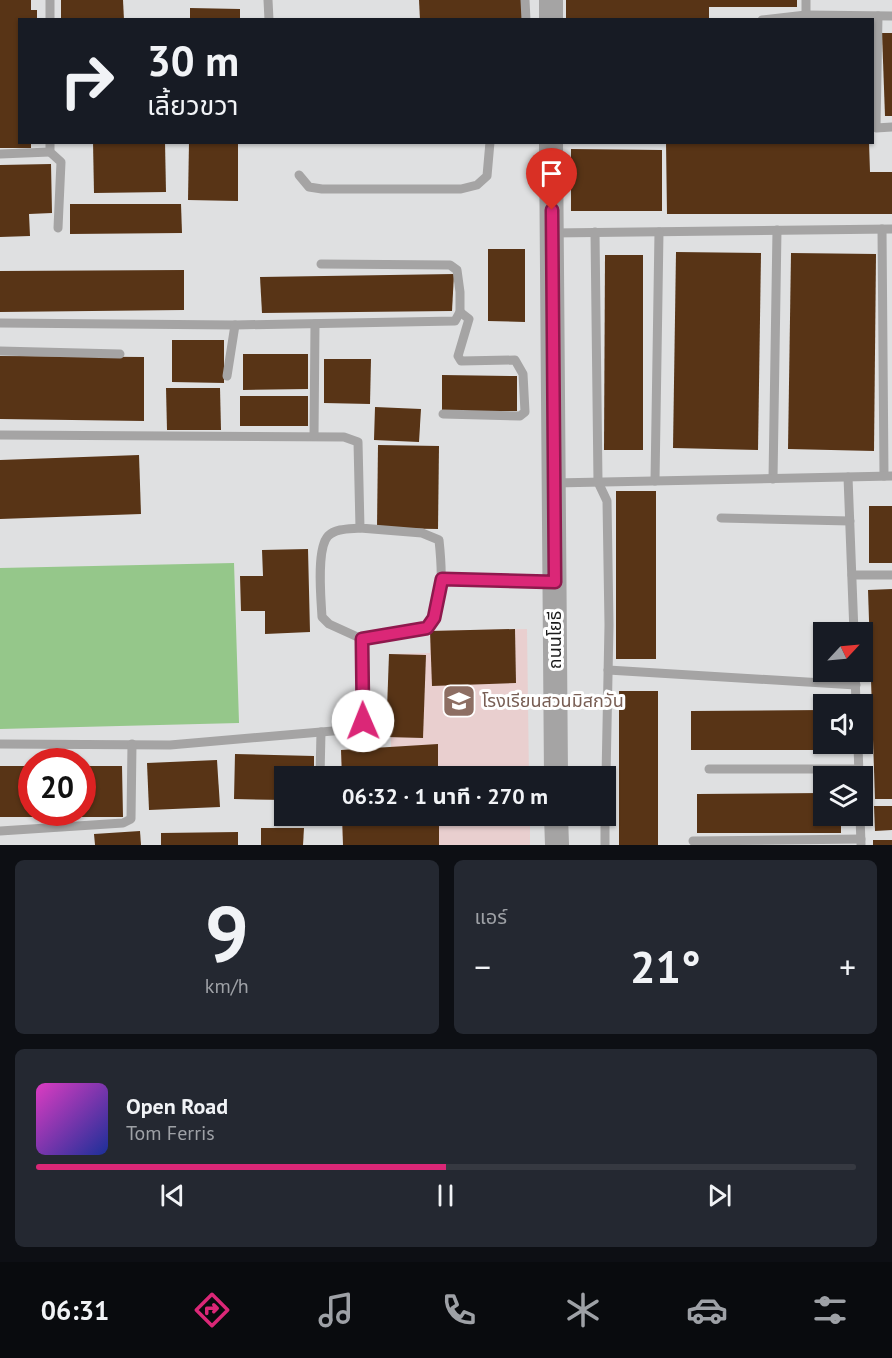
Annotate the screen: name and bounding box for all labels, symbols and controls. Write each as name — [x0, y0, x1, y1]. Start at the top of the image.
text: 30 m — [147, 33, 239, 88]
icon: right — [48, 42, 126, 120]
text: เลี้ยวขวา — [147, 88, 238, 122]
pin — [526, 148, 577, 210]
icon: arrive — [535, 157, 568, 190]
street label: ถนนโยธี — [543, 611, 566, 669]
north arrow — [813, 622, 873, 682]
map controls — [813, 622, 873, 826]
school or university icon: โรงเรียนสวนมิสกวัน — [441, 683, 477, 719]
position arrow — [331, 689, 395, 753]
place label: โรงเรียนสวนมิสกวัน — [482, 689, 624, 712]
button: sound — [813, 694, 873, 754]
speed limit sign: 20 — [18, 748, 96, 826]
button: layers — [813, 766, 873, 826]
text: 06:32 · 1 นาที · 270 m — [342, 782, 548, 810]
text: 9 — [205, 883, 249, 984]
text: แอร์ — [475, 904, 507, 930]
text: 21° — [630, 937, 701, 995]
text: − — [475, 945, 491, 988]
text: + — [839, 945, 856, 988]
text: km/h — [205, 973, 249, 999]
text: Open Road — [126, 1092, 228, 1120]
text: Tom Ferris — [126, 1120, 215, 1146]
icon: previous — [156, 1179, 189, 1212]
icon: pause — [429, 1179, 462, 1212]
icon: next — [703, 1179, 736, 1212]
icon: directions — [191, 1289, 233, 1331]
icon: music — [315, 1289, 357, 1331]
icon: phone — [438, 1289, 480, 1331]
icon: climate — [562, 1289, 604, 1331]
icon: car — [686, 1289, 728, 1331]
icon: filters — [809, 1289, 851, 1331]
text: 06:31 — [41, 1293, 109, 1327]

